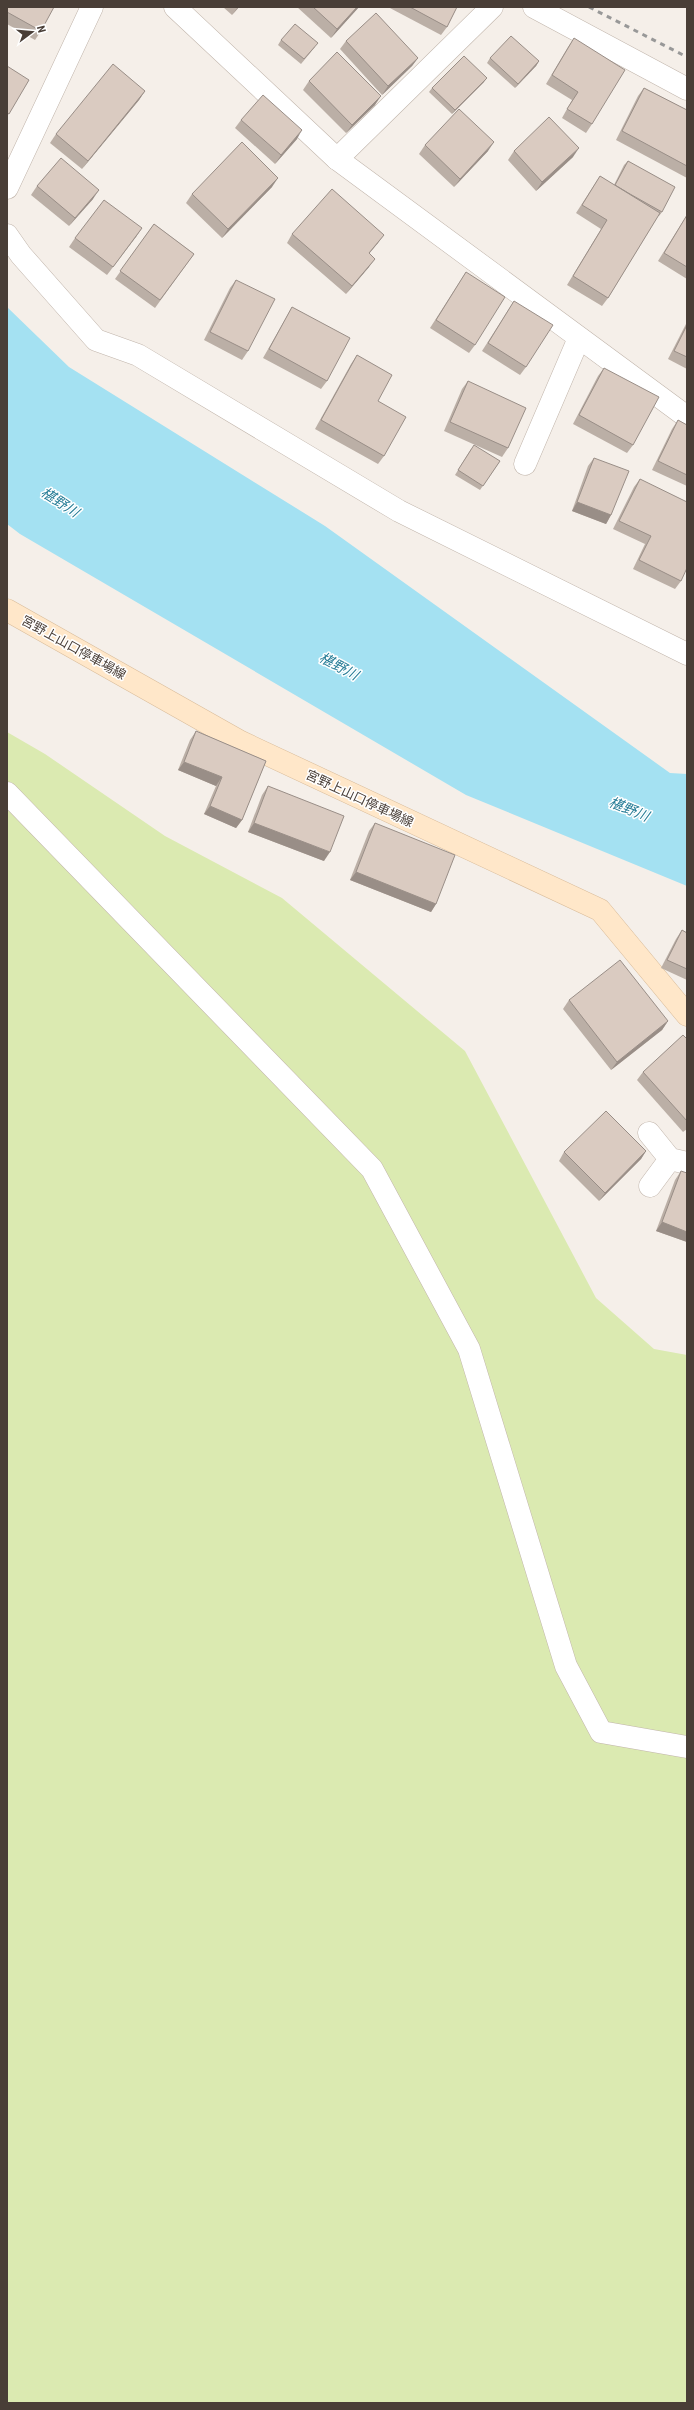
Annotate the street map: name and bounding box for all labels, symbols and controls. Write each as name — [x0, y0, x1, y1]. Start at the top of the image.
north arrow — [12, 12, 52, 52]
text: N — [34, 24, 48, 35]
water label: 椹野川 — [38, 484, 84, 521]
street label: 宮野上山口停車場線 — [19, 613, 129, 682]
water label: 椹野川 — [317, 649, 363, 684]
street label: 宮野上山口停車場線 — [304, 767, 416, 830]
water label: 椹野川 — [607, 794, 653, 825]

